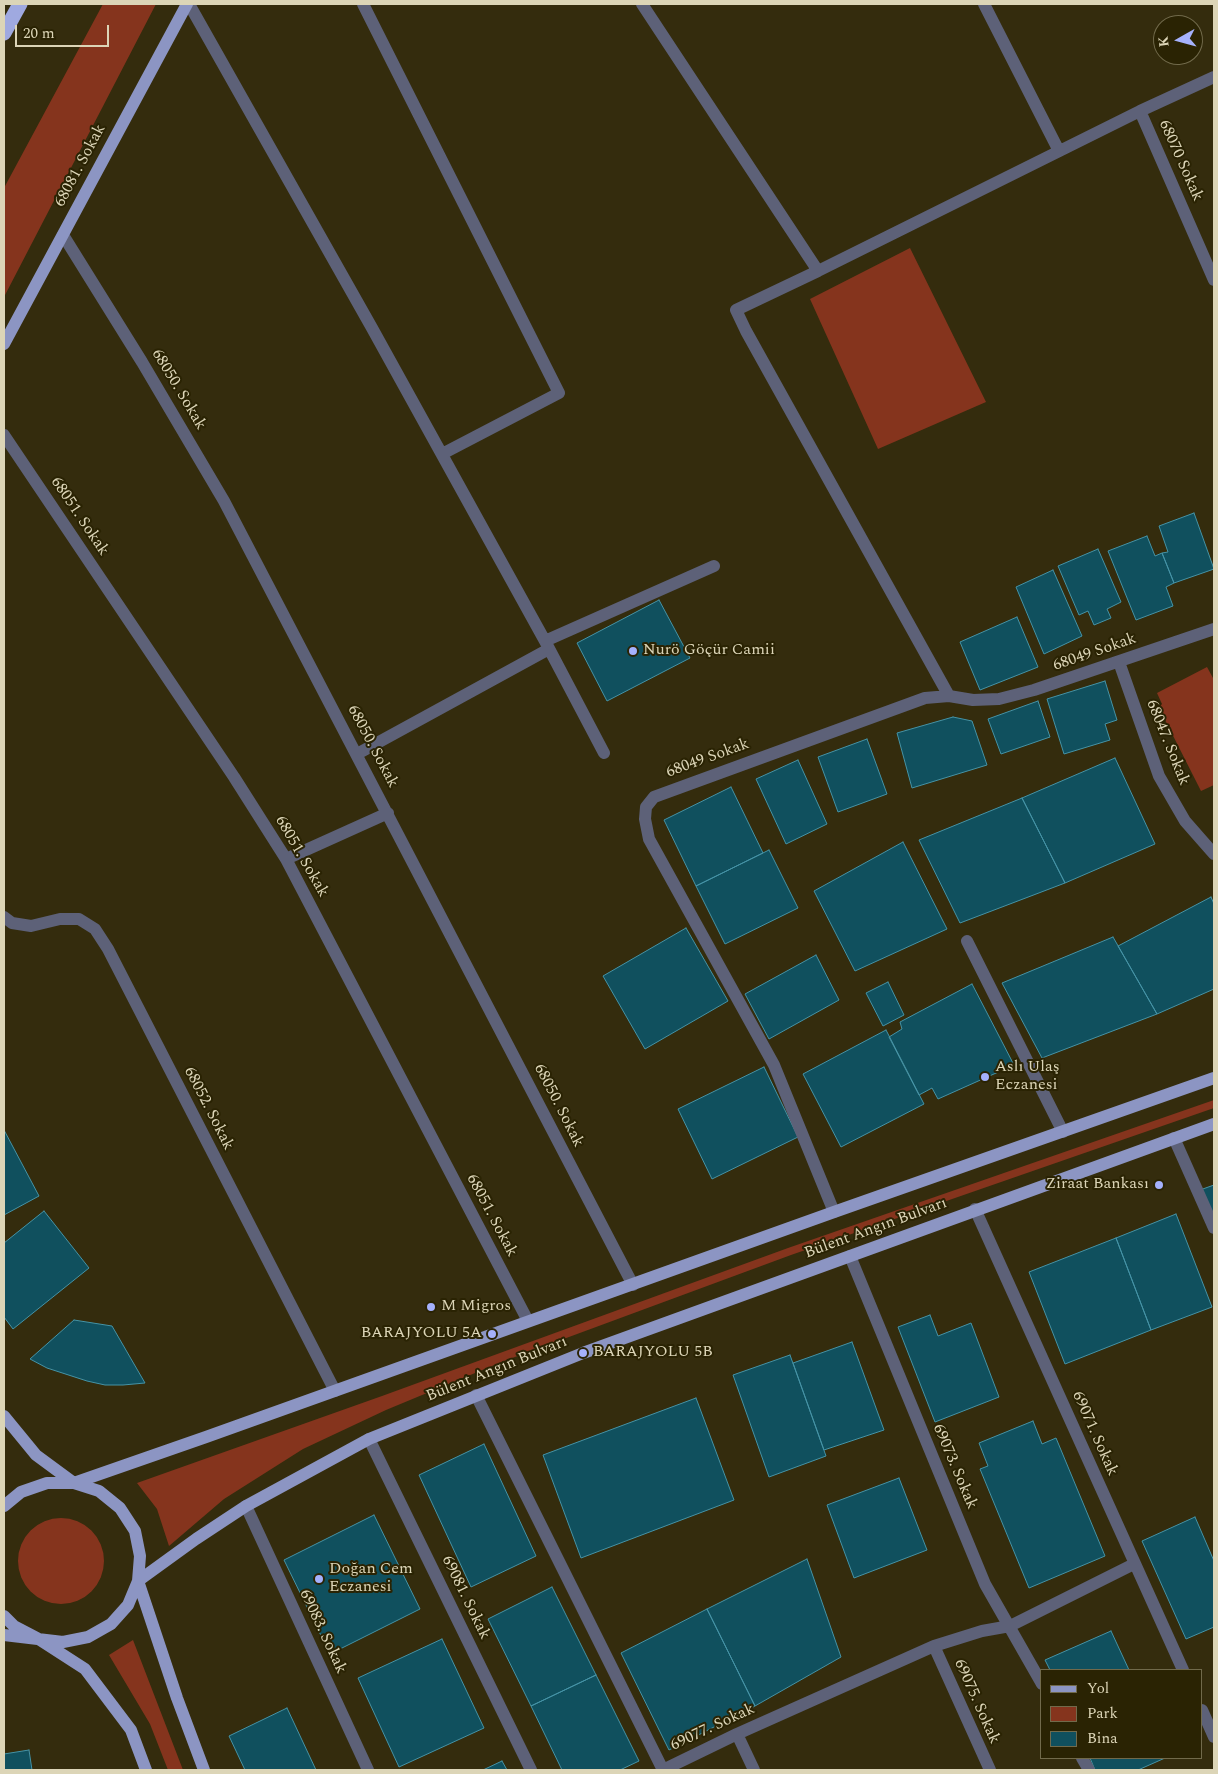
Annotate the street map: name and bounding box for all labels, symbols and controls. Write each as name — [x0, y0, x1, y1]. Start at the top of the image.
scale bar — [18, 15, 111, 47]
north arrow — [1153, 15, 1203, 65]
text: 20 m — [23, 22, 55, 45]
text: K — [1153, 35, 1175, 48]
street label: 68070 Sokak — [1154, 117, 1206, 205]
street label: 68081. Sokak — [51, 121, 111, 211]
street label: 68050. Sokak — [146, 346, 210, 434]
street label: 68051. Sokak — [46, 474, 112, 560]
street label: 68049 Sokak — [1051, 630, 1139, 676]
place label: Nurö Göçür Camii — [643, 641, 775, 661]
marker: Nurö Göçür Camii — [627, 645, 639, 657]
street label: 68047. Sokak — [1141, 697, 1193, 789]
street label: 68050. Sokak — [342, 702, 402, 792]
street label: 68049 Sokak — [664, 735, 752, 783]
street label: 68051. Sokak — [270, 813, 332, 901]
place label: Aslı Ulaş Eczanesi — [995, 1058, 1060, 1096]
street label: 68050. Sokak — [529, 1061, 587, 1151]
street label: 68052. Sokak — [179, 1064, 237, 1154]
marker: Aslı Ulaş Eczanesi — [979, 1071, 991, 1083]
street label: 68051. Sokak — [461, 1171, 521, 1261]
place label: Ziraat Bankası — [1046, 1175, 1149, 1195]
marker: Ziraat Bankası — [1153, 1179, 1165, 1191]
street label: Bülent Angın Bulvarı — [802, 1194, 950, 1264]
place label: M Migros — [441, 1297, 511, 1317]
marker: M Migros — [425, 1301, 437, 1313]
place label: BARAJYOLU 5A — [361, 1324, 482, 1344]
marker: BARAJYOLU 5A — [486, 1328, 498, 1340]
street label: Bülent Angın Bulvarı — [424, 1333, 570, 1407]
place label: BARAJYOLU 5B — [593, 1343, 713, 1363]
marker: BARAJYOLU 5B — [577, 1347, 589, 1359]
street label: 69071. Sokak — [1067, 1389, 1121, 1479]
street label: 69073. Sokak — [927, 1421, 981, 1513]
street label: 69081. Sokak — [436, 1553, 494, 1643]
place label: Doğan Cem Eczanesi — [329, 1560, 413, 1598]
marker: Doğan Cem Eczanesi — [313, 1573, 325, 1585]
street label: 69083. Sokak — [294, 1587, 350, 1677]
street label: 69075. Sokak — [949, 1657, 1003, 1747]
legend — [1040, 1669, 1203, 1759]
text: Yol — [1087, 1677, 1109, 1700]
street label: 69077. Sokak — [668, 1700, 758, 1756]
text: Park — [1087, 1702, 1118, 1725]
text: Bina — [1087, 1727, 1118, 1750]

